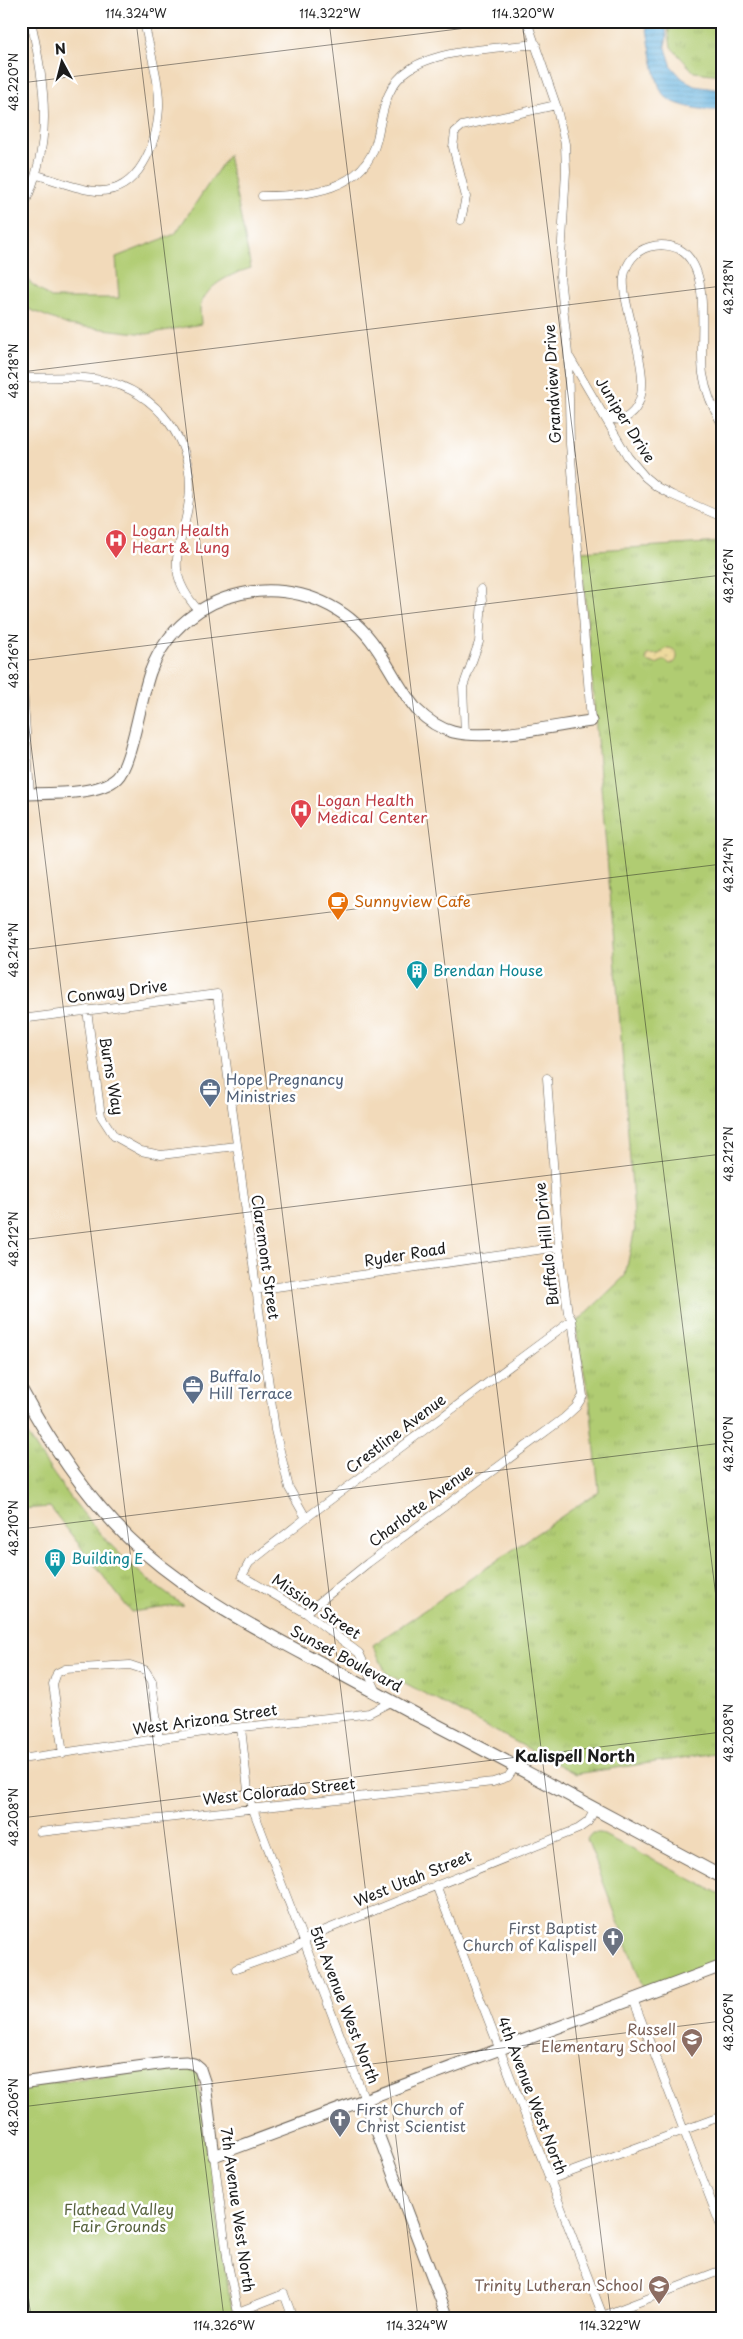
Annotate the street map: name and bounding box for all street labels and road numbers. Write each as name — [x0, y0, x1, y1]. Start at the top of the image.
street label: Grandview Drive — [537, 324, 566, 444]
street label: Juniper Drive — [591, 372, 662, 467]
street label: Conway Drive — [65, 973, 168, 1008]
street label: Burns Way — [94, 1035, 131, 1117]
street label: Buffalo Hill Drive — [528, 1181, 563, 1307]
street label: Claremont Street — [246, 1193, 287, 1321]
street label: Ryder Road — [362, 1236, 447, 1271]
street label: Crestline Avenue — [340, 1387, 450, 1478]
street label: Charlotte Avenue — [363, 1458, 477, 1552]
street label: Mission Street — [268, 1567, 366, 1644]
street label: Sunset Boulevard — [287, 1618, 407, 1697]
street label: West Arizona Street — [131, 1697, 278, 1740]
street label: West Colorado Street — [201, 1771, 356, 1810]
street label: West Utah Street — [350, 1844, 475, 1912]
street label: 5th Avenue West North — [305, 1922, 386, 2087]
street label: 4th Avenue West North — [493, 2013, 574, 2178]
street label: 7th Avenue West North — [216, 2126, 261, 2294]

